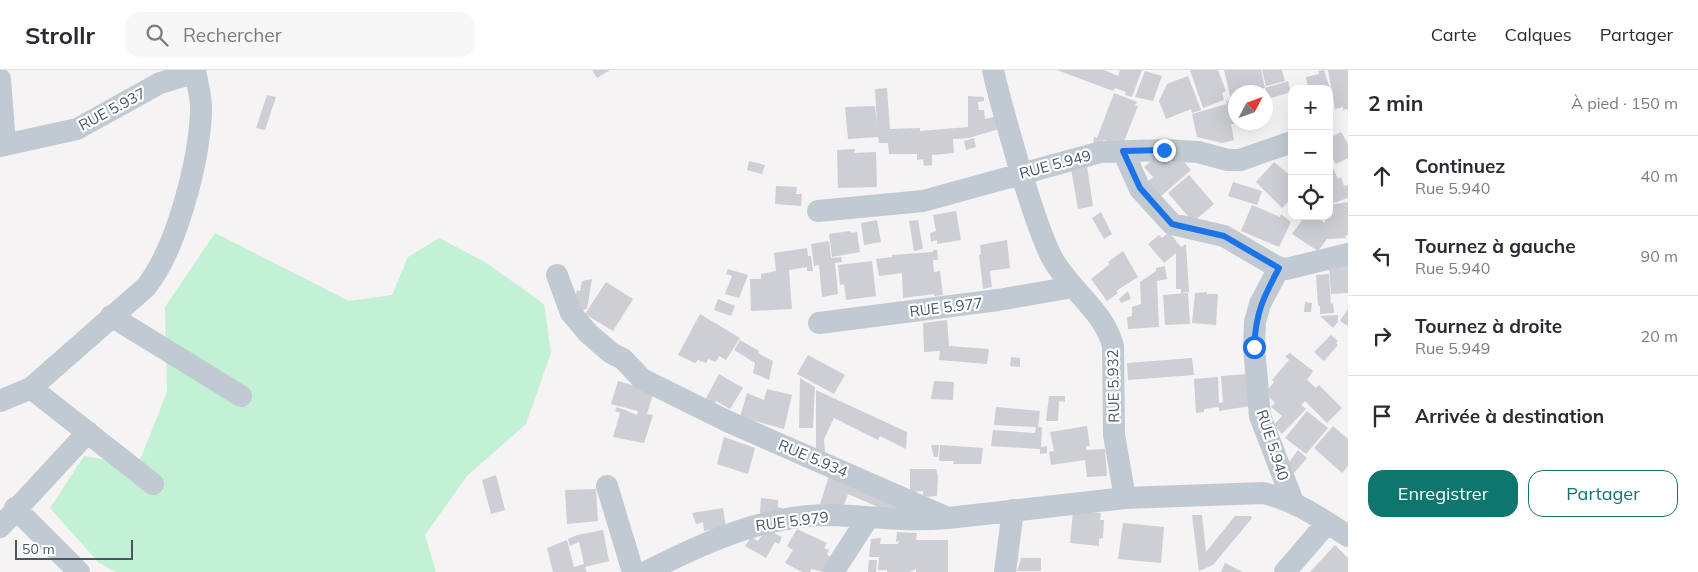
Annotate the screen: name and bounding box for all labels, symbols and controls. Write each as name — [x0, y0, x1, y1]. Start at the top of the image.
search box — [125, 12, 475, 57]
text: Strollr — [25, 20, 95, 50]
icon: search — [143, 21, 171, 49]
text: Rechercher — [183, 23, 282, 47]
text: Carte — [1431, 23, 1477, 46]
text: Calques — [1505, 23, 1572, 46]
text: Partager — [1600, 23, 1673, 46]
street label: RUE 5.937 — [75, 83, 149, 135]
north arrow — [1228, 85, 1273, 130]
map controls — [1288, 85, 1333, 220]
button: + — [1288, 85, 1333, 130]
text: 2 min — [1368, 90, 1423, 116]
text: À pied · 150 m — [1571, 93, 1678, 113]
button: − — [1288, 130, 1333, 175]
route end — [1153, 139, 1176, 162]
street label: RUE 5.949 — [1017, 145, 1093, 183]
text: Continuez — [1415, 154, 1505, 178]
icon: ahead — [1368, 162, 1396, 190]
text: 40 m — [1641, 166, 1678, 186]
button: locate — [1288, 175, 1333, 220]
text: Rue 5.940 — [1415, 178, 1490, 198]
text: Tournez à gauche — [1415, 234, 1576, 258]
icon: left — [1368, 242, 1396, 270]
text: 90 m — [1641, 246, 1678, 266]
text: Rue 5.940 — [1415, 258, 1490, 278]
street label: RUE 5.977 — [908, 293, 984, 321]
text: Tournez à droite — [1415, 314, 1562, 338]
icon: right — [1368, 322, 1396, 350]
text: 20 m — [1641, 326, 1678, 346]
route start — [1243, 336, 1266, 359]
text: Rue 5.949 — [1415, 338, 1490, 358]
street label: RUE 5.932 — [1103, 349, 1123, 423]
icon: arrive — [1368, 402, 1396, 430]
text: Arrivée à destination — [1415, 404, 1604, 428]
street label: RUE 5.940 — [1253, 407, 1293, 483]
street label: RUE 5.934 — [775, 435, 851, 481]
button: Enregistrer — [1368, 470, 1518, 517]
button: Partager — [1528, 470, 1678, 517]
street label: RUE 5.979 — [754, 507, 830, 535]
scale bar — [15, 537, 132, 560]
text: 50 m — [22, 540, 55, 558]

